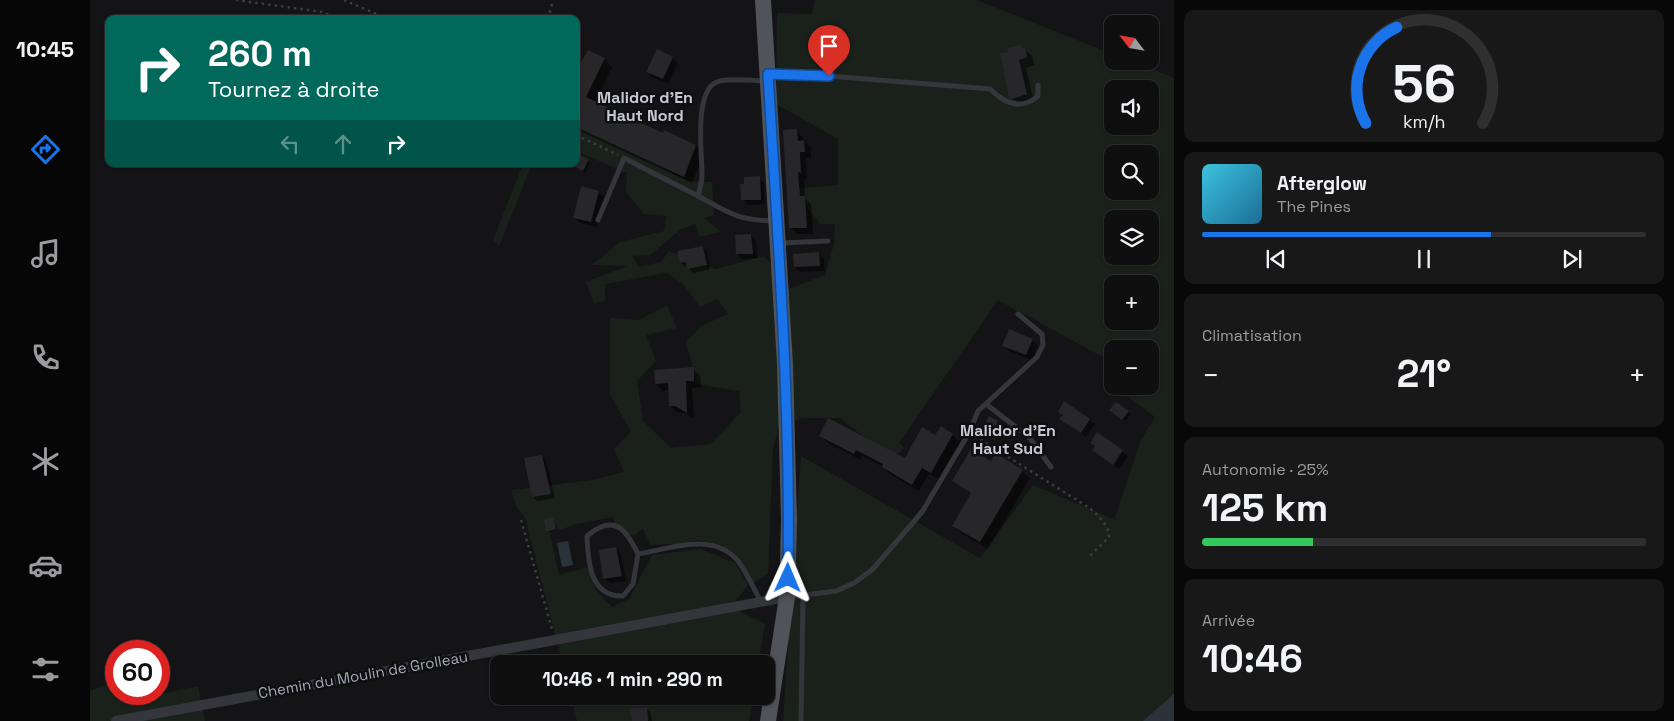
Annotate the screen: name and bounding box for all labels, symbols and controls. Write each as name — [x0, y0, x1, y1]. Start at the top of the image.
north arrow — [1104, 15, 1159, 70]
map controls — [1104, 15, 1159, 395]
pin — [808, 25, 850, 76]
text: 260 m — [208, 32, 312, 76]
icon: arrive — [815, 32, 843, 60]
text: 10:45 — [16, 35, 74, 63]
icon: right — [125, 35, 190, 100]
text: 56 — [1392, 51, 1456, 117]
text: Tournez à droite — [208, 75, 379, 103]
button: sound — [1104, 80, 1159, 135]
district label: Malidor d'En Haut Nord — [597, 87, 693, 126]
text: km/h — [1403, 110, 1445, 133]
icon: left — [276, 130, 304, 158]
icon: ahead — [329, 130, 357, 158]
icon: right — [382, 130, 410, 158]
icon: directions — [28, 132, 63, 167]
button: search — [1104, 145, 1159, 200]
text: Afterglow — [1277, 171, 1367, 196]
text: The Pines — [1277, 196, 1351, 217]
button: layers — [1104, 210, 1159, 265]
icon: music — [28, 236, 63, 271]
icon: previous — [1262, 245, 1290, 273]
icon: pause — [1410, 245, 1438, 273]
icon: next — [1558, 245, 1586, 273]
button: + — [1104, 275, 1159, 330]
text: Climatisation — [1202, 325, 1302, 346]
icon: phone — [28, 340, 63, 375]
button: − — [1104, 340, 1159, 395]
text: 21° — [1397, 350, 1451, 398]
text: − — [1202, 357, 1219, 393]
text: + — [1629, 357, 1646, 393]
district label: Malidor d'En Haut Sud — [960, 420, 1056, 459]
icon: climate — [28, 444, 63, 479]
text: Autonomie · 25% — [1202, 459, 1328, 480]
text: 125 km — [1202, 484, 1328, 532]
icon: car — [28, 548, 63, 583]
position arrow — [761, 551, 813, 603]
text: Arrivée — [1202, 610, 1255, 631]
text: 10:46 — [1202, 635, 1303, 683]
speed limit sign: 60 — [105, 640, 170, 705]
street label: Chemin du Moulin de Grolleau — [257, 647, 469, 702]
icon: filters — [28, 652, 63, 687]
text: 10:46 · 1 min · 290 m — [542, 667, 723, 692]

